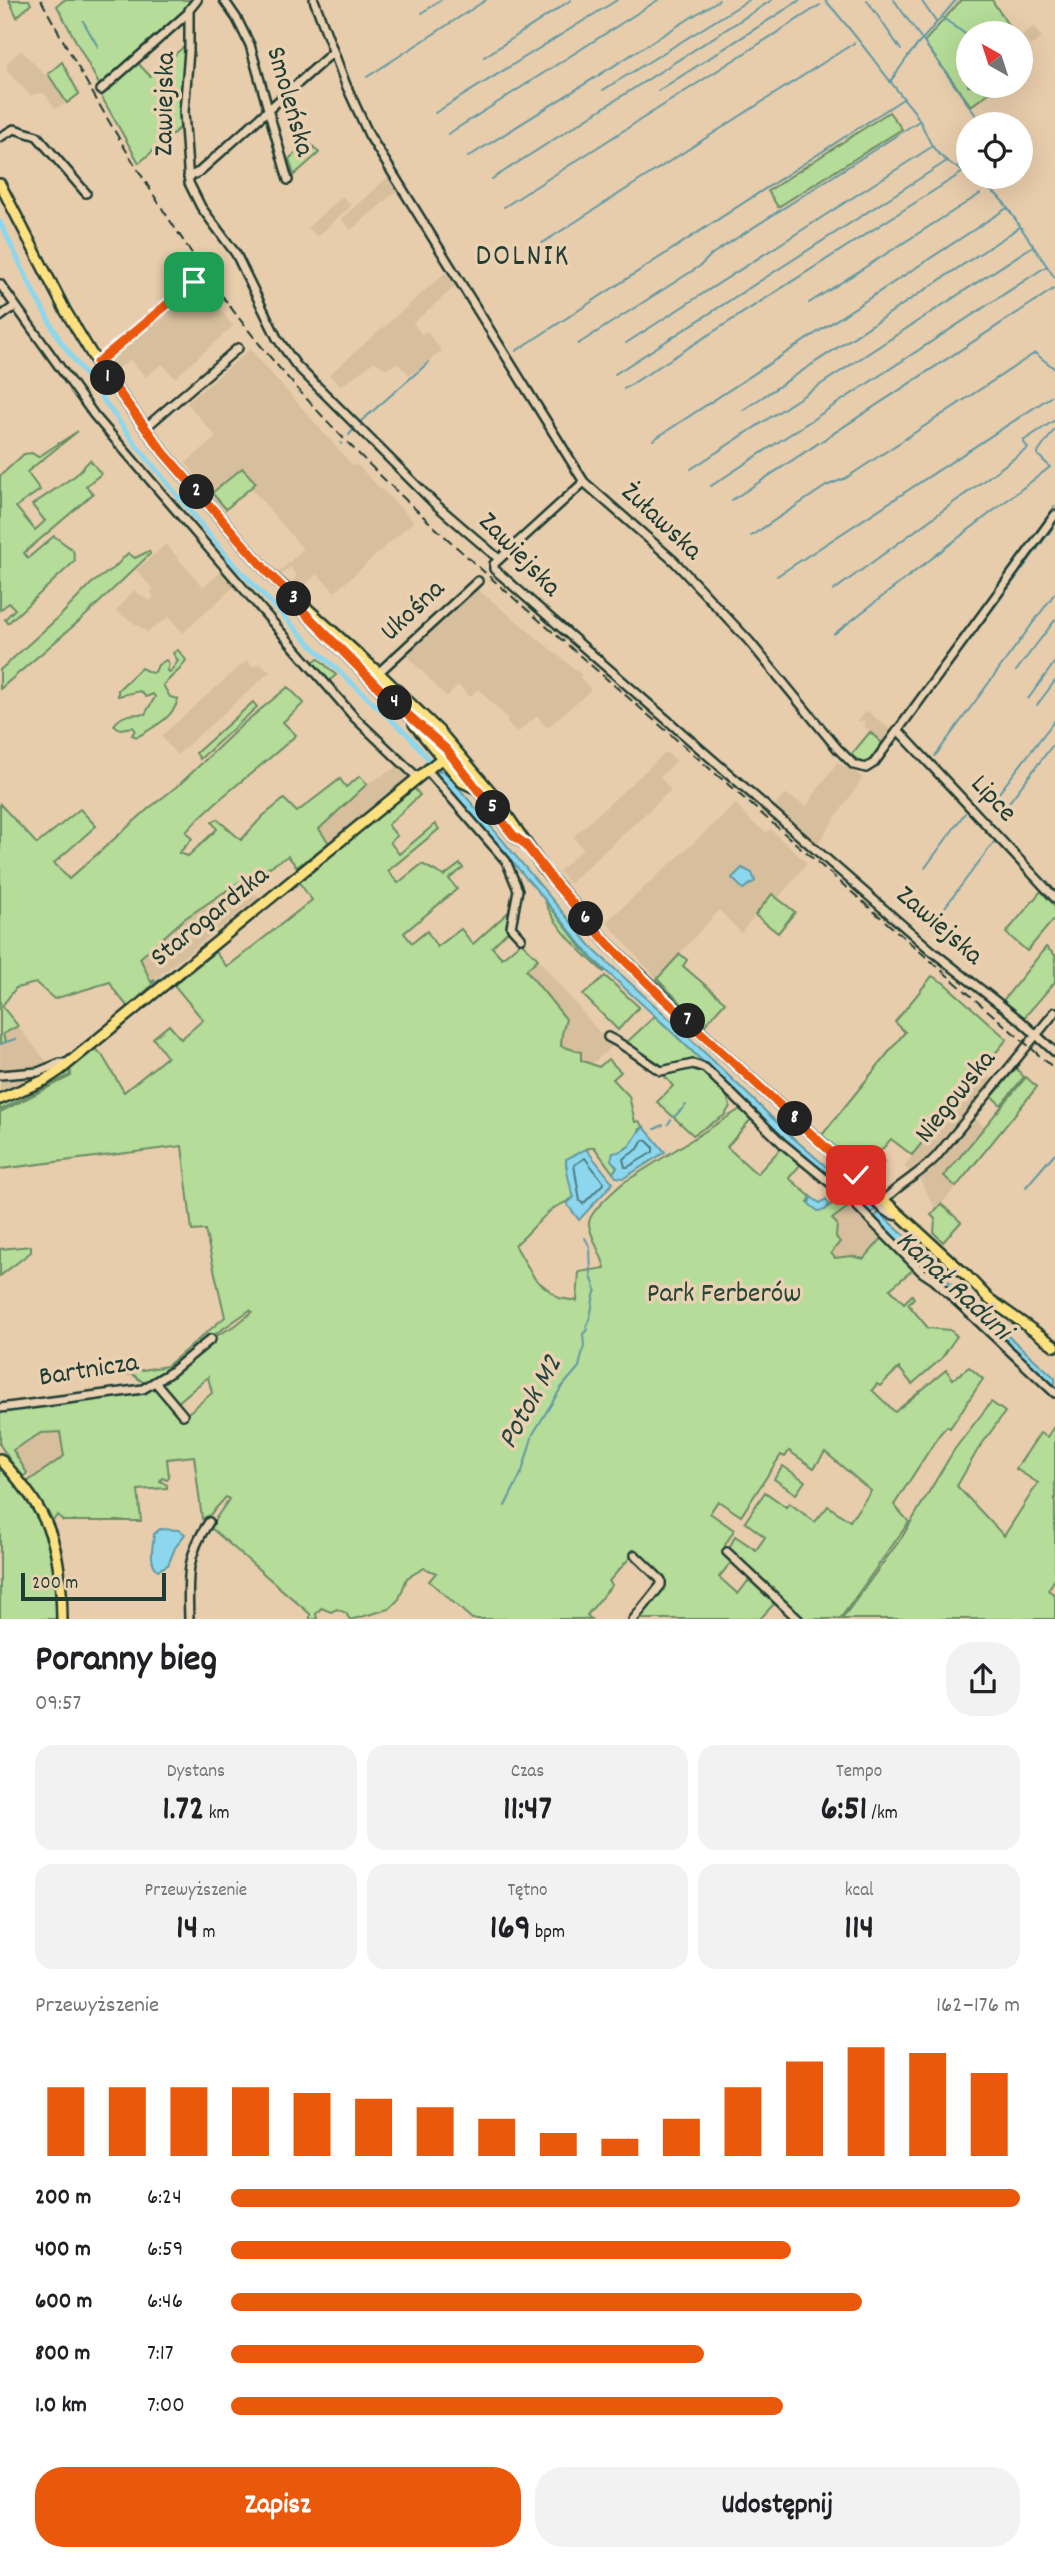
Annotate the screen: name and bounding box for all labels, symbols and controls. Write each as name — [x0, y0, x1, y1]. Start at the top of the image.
north arrow — [956, 21, 1032, 98]
map controls — [956, 21, 1033, 189]
street label: Smoleńska — [253, 42, 323, 162]
street label: Zawiejska — [146, 50, 188, 157]
button: locate — [956, 112, 1033, 189]
district label: DOLNIK — [476, 237, 570, 280]
pin — [164, 252, 224, 312]
icon: arrive — [175, 263, 213, 301]
pin: 1 — [90, 360, 126, 396]
text: 1 — [105, 364, 110, 391]
pin: 2 — [180, 475, 214, 510]
street label: Żuławska — [610, 475, 711, 572]
text: 2 — [192, 478, 201, 505]
street label: Zawiejska — [467, 504, 569, 608]
street label: Ukośna — [373, 571, 456, 652]
pin: 3 — [276, 582, 312, 616]
text: 3 — [289, 585, 298, 612]
pin: 4 — [378, 686, 412, 720]
text: 4 — [391, 689, 398, 716]
street label: Lipce — [959, 767, 1025, 833]
pin: 5 — [476, 790, 510, 826]
text: 5 — [488, 794, 497, 821]
street label: Starogardzka — [143, 857, 280, 978]
street label: Zawiejska — [885, 878, 991, 977]
pin: 6 — [568, 902, 604, 936]
text: 6 — [581, 905, 590, 932]
pin: 7 — [670, 1004, 706, 1038]
text: 7 — [684, 1007, 691, 1034]
street label: Niegowska — [907, 1042, 1008, 1153]
pin: 8 — [778, 1102, 812, 1136]
text: 8 — [791, 1105, 798, 1132]
pin — [826, 1145, 886, 1205]
icon: check — [837, 1156, 875, 1194]
water label: Kanał Raduni — [884, 1222, 1023, 1355]
park label: Park Ferberów — [647, 1276, 801, 1316]
street label: Bartnicza — [36, 1344, 142, 1400]
water label: Potok M2 — [489, 1348, 576, 1458]
scale bar — [21, 1570, 166, 1602]
text: 200 m — [32, 1571, 78, 1598]
text: Poranny bieg — [35, 1634, 217, 1689]
button: share — [946, 1642, 1020, 1716]
text: 09:57 — [35, 1688, 81, 1721]
text: Dystans — [167, 1759, 225, 1786]
text: Czas — [511, 1759, 544, 1786]
text: Tempo — [836, 1759, 882, 1786]
text: 1.72 — [162, 1786, 204, 1836]
text: 11:47 — [503, 1786, 552, 1836]
text: 6:51 — [820, 1786, 867, 1836]
text: km — [204, 1801, 230, 1828]
text: /km — [867, 1801, 898, 1828]
text: Przewyższenie — [145, 1878, 247, 1905]
text: Tętno — [507, 1878, 548, 1905]
text: kcal — [845, 1878, 874, 1905]
text: 14 — [176, 1905, 198, 1955]
text: 169 — [490, 1905, 531, 1955]
text: 114 — [844, 1905, 874, 1955]
text: m — [198, 1920, 216, 1947]
text: bpm — [531, 1920, 565, 1947]
text: Przewyższenie — [35, 1990, 159, 2023]
text: 162–176 m — [936, 1990, 1020, 2023]
text: 200 m — [35, 2182, 91, 2215]
text: 6:24 — [147, 2182, 182, 2215]
text: 400 m — [35, 2234, 91, 2267]
text: 6:59 — [147, 2234, 183, 2267]
text: 600 m — [35, 2286, 92, 2319]
text: 6:46 — [147, 2286, 183, 2319]
text: 800 m — [35, 2338, 90, 2371]
text: 7:17 — [147, 2338, 173, 2371]
text: 1.0 km — [35, 2390, 87, 2423]
text: 7:00 — [147, 2390, 185, 2423]
button: Zapisz — [35, 2467, 521, 2547]
button: Udostępnij — [535, 2467, 1020, 2547]

